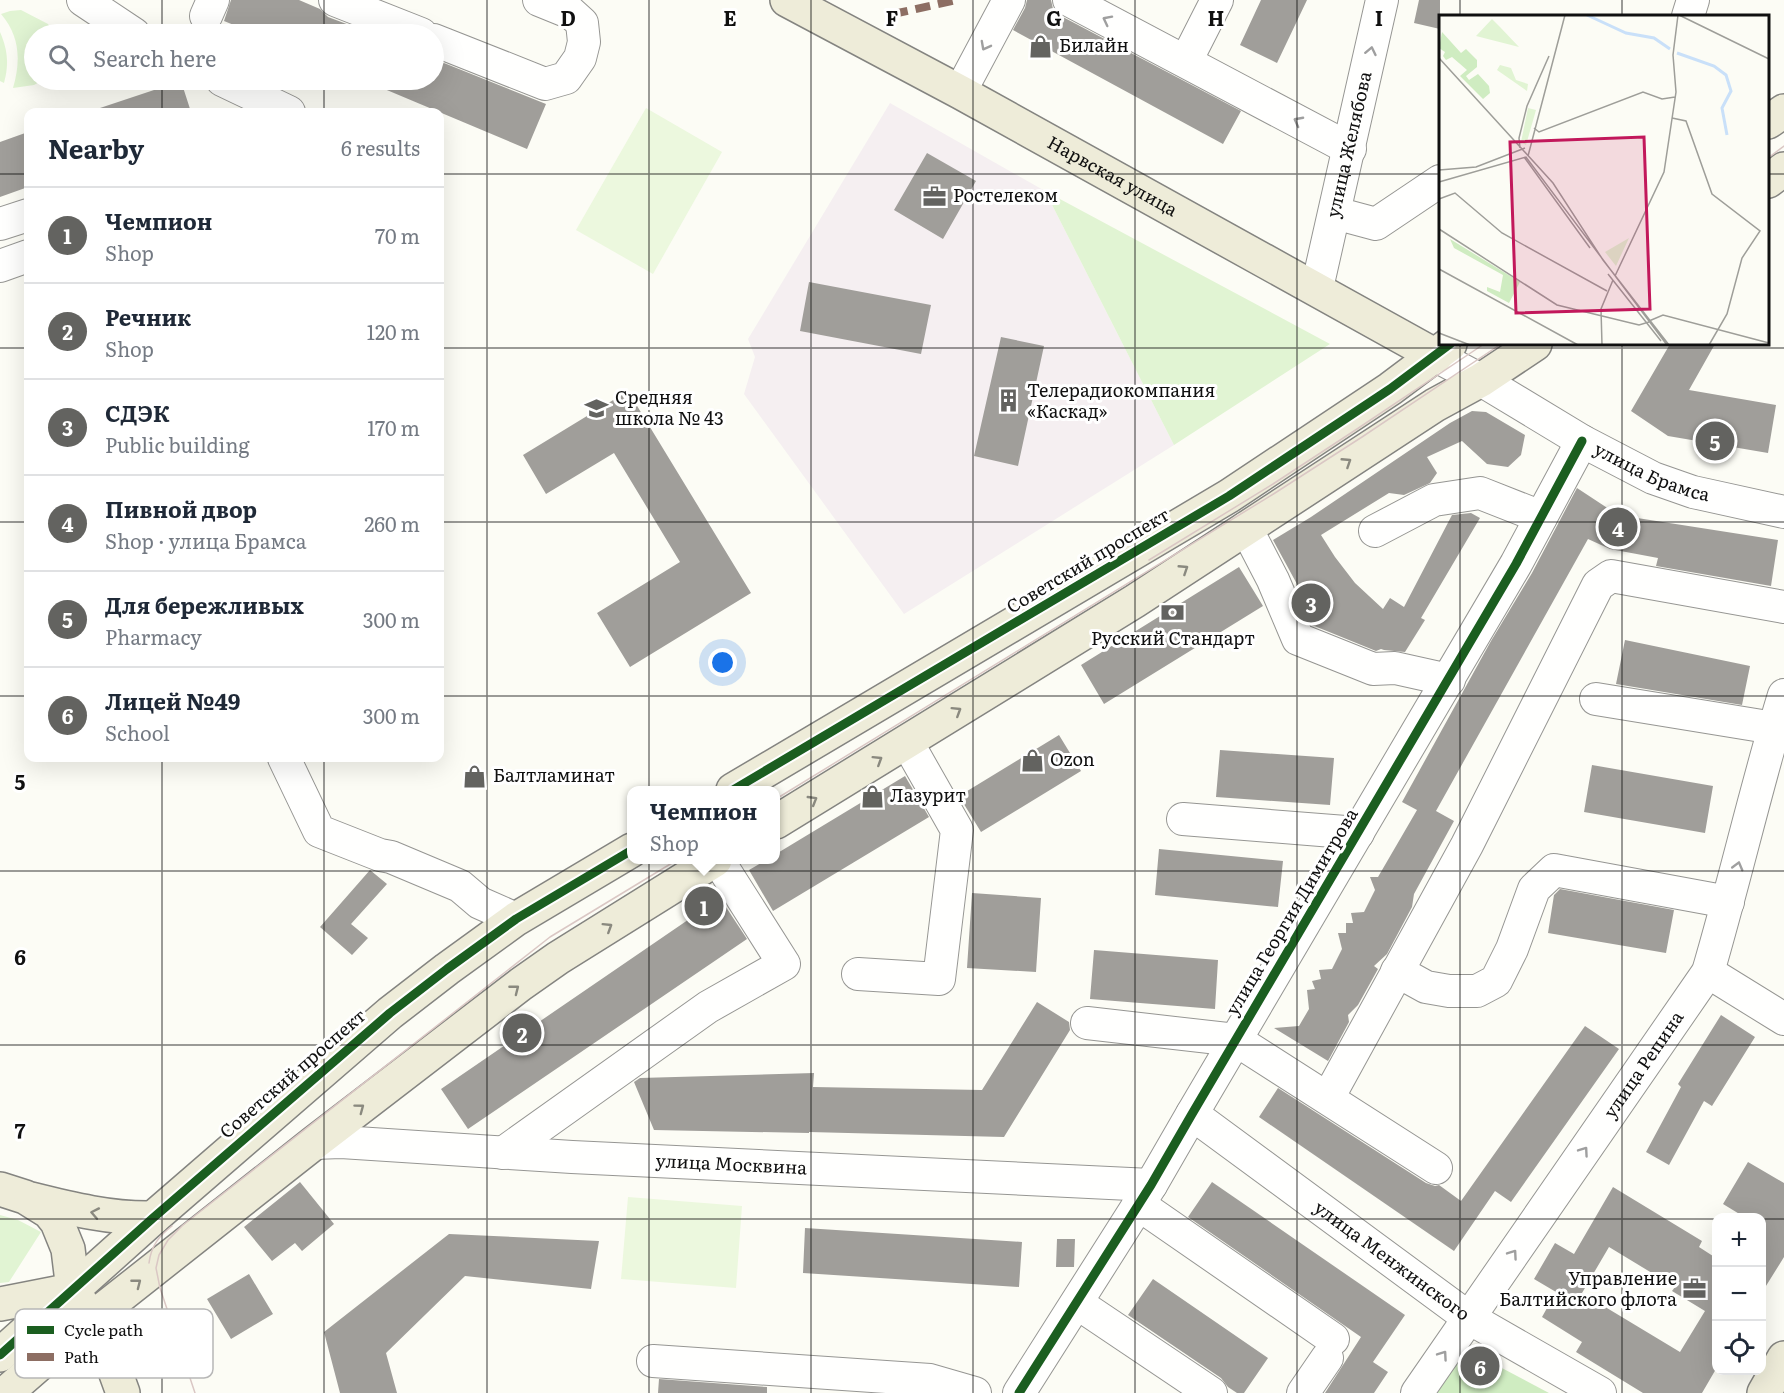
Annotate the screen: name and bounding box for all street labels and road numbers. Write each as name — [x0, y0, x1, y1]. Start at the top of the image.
street label: улица Желябова — [1318, 68, 1378, 220]
street label: Нарвская улица — [1043, 128, 1183, 222]
street label: улица Брамса — [1590, 435, 1713, 507]
street label: Советский проспект — [1001, 500, 1174, 619]
street label: улица Георгия Димитрова — [1218, 802, 1364, 1020]
street label: Советский проспект — [213, 1002, 371, 1144]
street label: улица Репина — [1596, 1005, 1690, 1123]
street label: улица Москвина — [655, 1146, 808, 1180]
street label: улица Менжинского — [1309, 1193, 1476, 1326]

